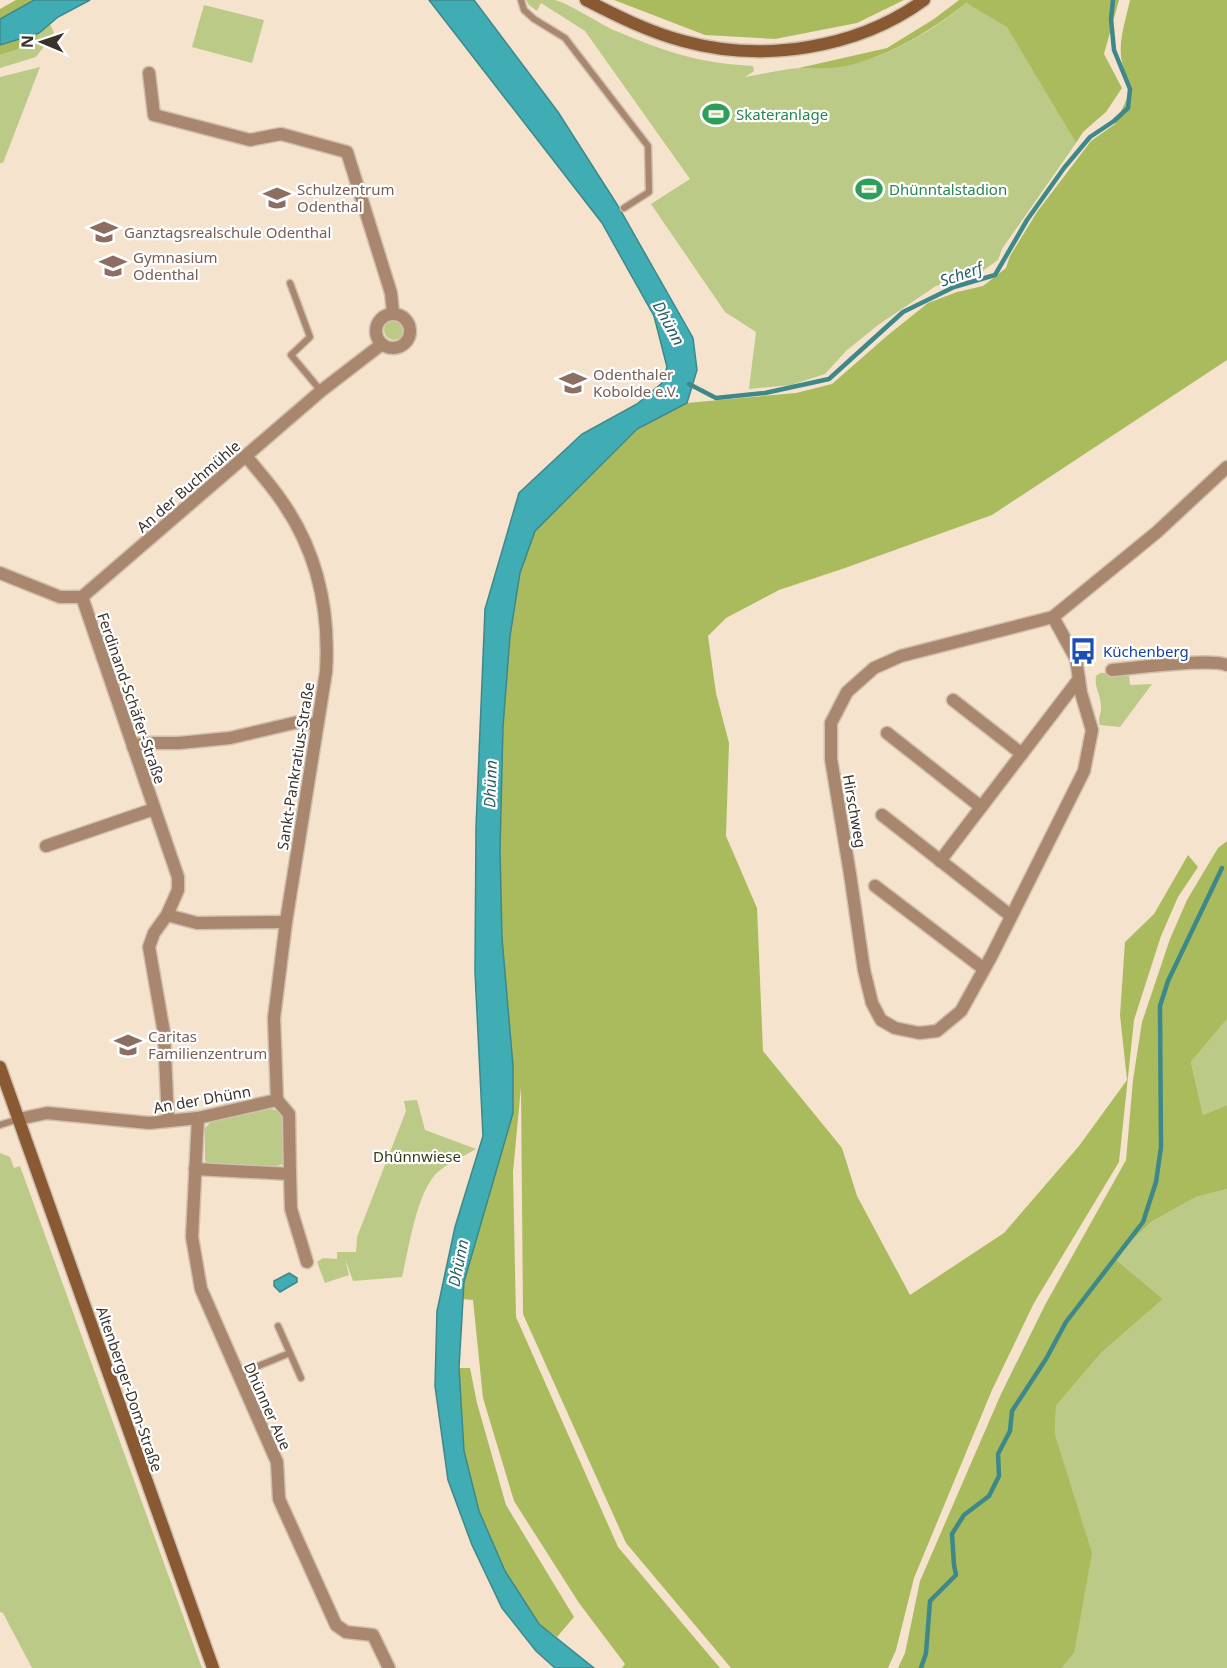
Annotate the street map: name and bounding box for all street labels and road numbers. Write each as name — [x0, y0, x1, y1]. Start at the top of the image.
street label: An der Buchmühle — [132, 436, 244, 536]
street label: Ferdinand-Schäfer-Straße — [93, 610, 171, 786]
street label: Sankt-Pankratius-Straße — [272, 681, 318, 851]
street label: Hirschweg — [839, 773, 871, 849]
street label: An der Dhünn — [152, 1081, 252, 1117]
street label: Altenberger-Dom-Straße — [92, 1304, 168, 1474]
street label: Dhünner Aue — [240, 1359, 296, 1453]

